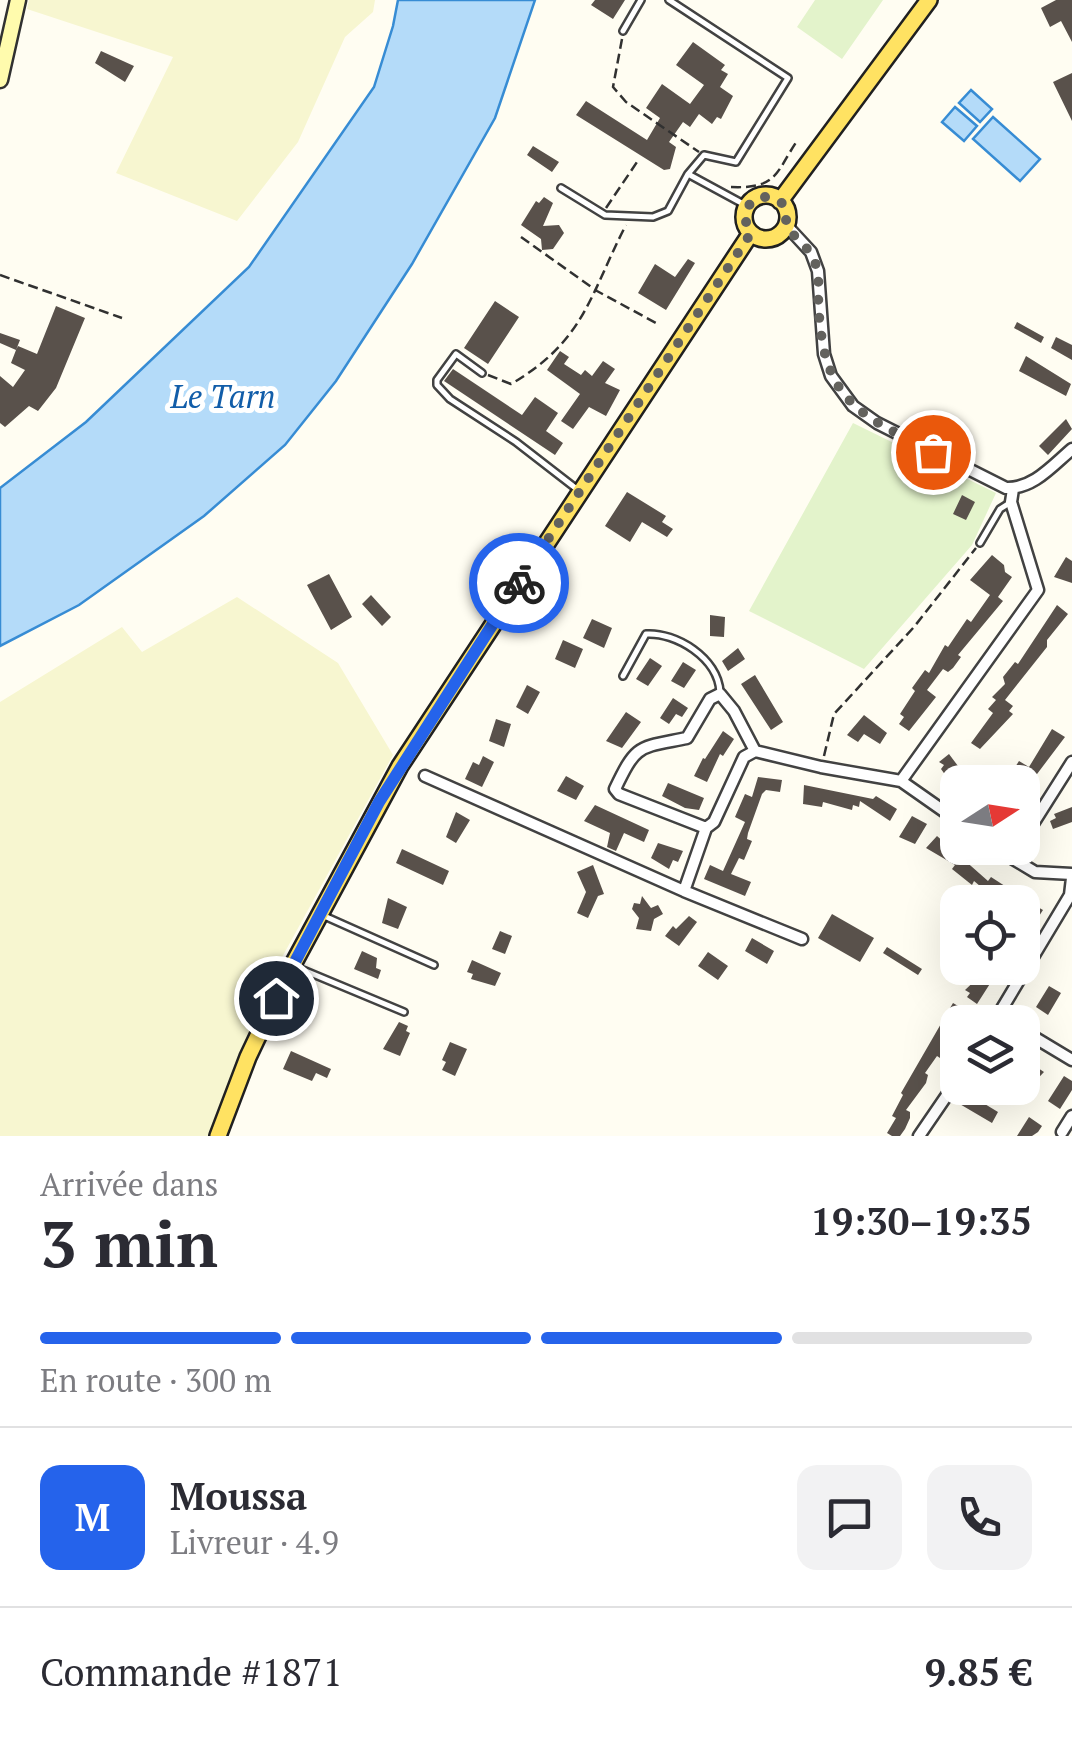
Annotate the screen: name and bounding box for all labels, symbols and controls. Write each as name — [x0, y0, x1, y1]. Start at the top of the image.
water label: Le Tarn — [170, 375, 276, 417]
pin — [891, 410, 976, 495]
icon: bag — [906, 425, 961, 480]
courier — [469, 533, 569, 633]
icon: bike — [492, 556, 547, 611]
north arrow — [940, 765, 1040, 865]
map controls — [940, 765, 1040, 1105]
button: locate — [940, 885, 1040, 985]
pin — [234, 956, 319, 1041]
icon: home — [249, 971, 304, 1026]
button: layers — [940, 1005, 1040, 1105]
text: Arrivée dans — [40, 1163, 218, 1205]
text: 19:30–19:35 — [810, 1196, 1032, 1246]
text: 3 min — [40, 1199, 218, 1286]
text: En route · 300 m — [40, 1359, 272, 1401]
button: chat — [797, 1465, 902, 1570]
button: phone — [927, 1465, 1032, 1570]
text: Moussa — [170, 1471, 307, 1521]
text: M — [75, 1492, 110, 1542]
text: Livreur · 4.9 — [170, 1521, 339, 1563]
text: Commande #1871 — [40, 1647, 343, 1697]
text: 9.85 € — [925, 1647, 1032, 1697]

